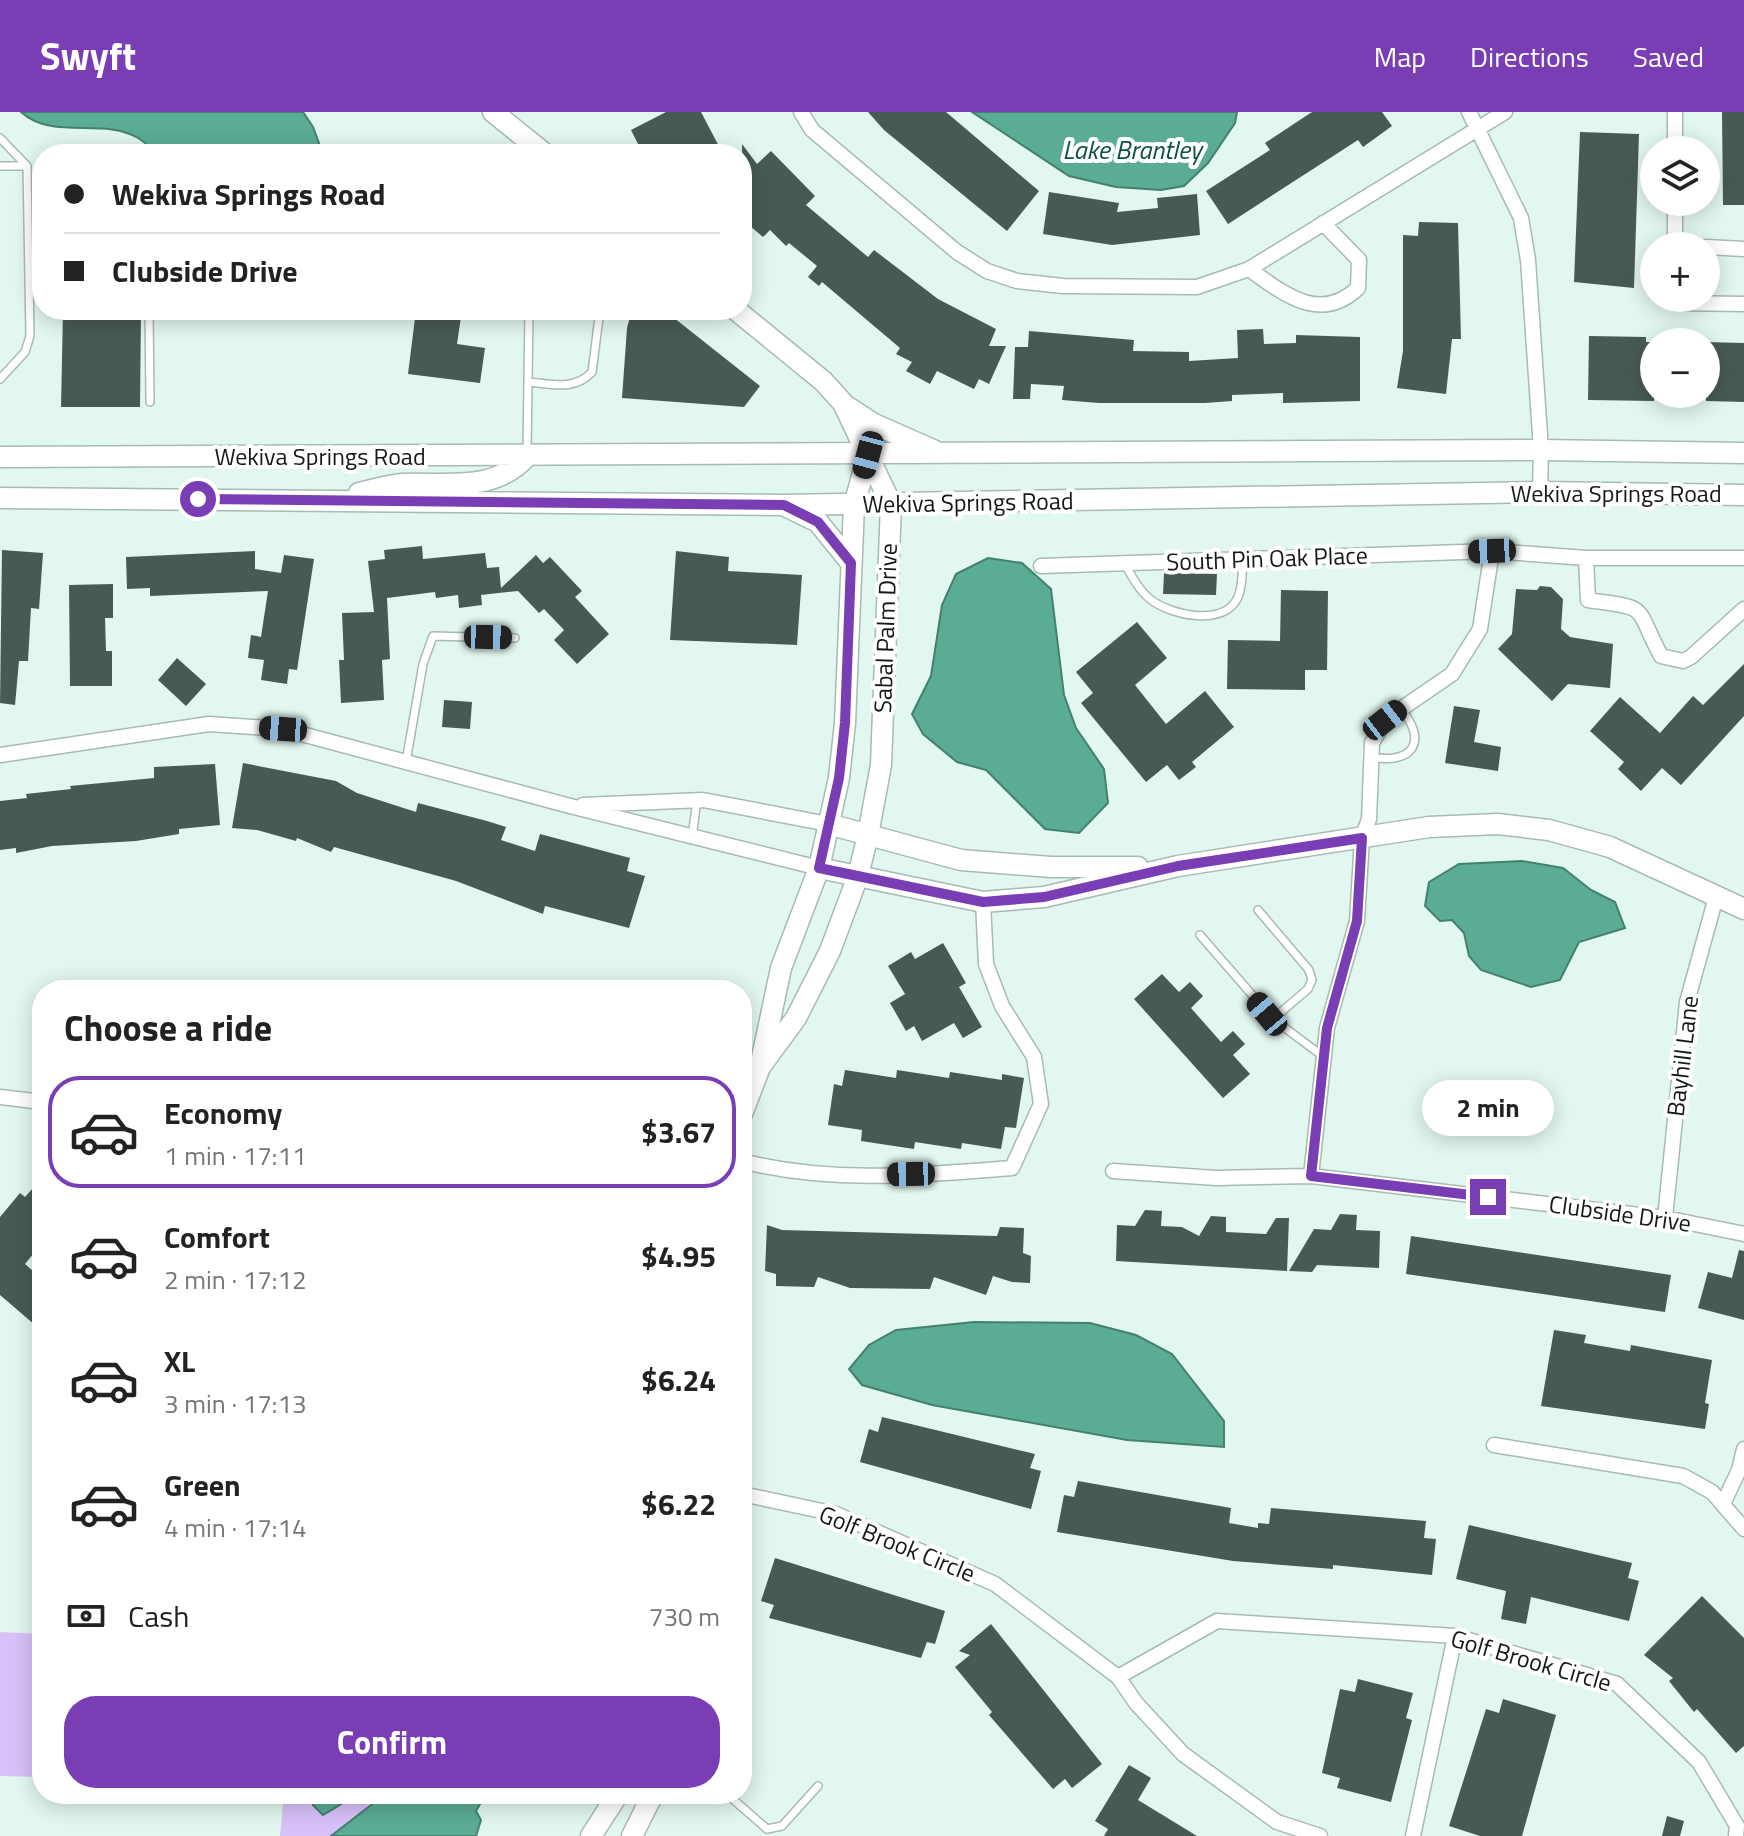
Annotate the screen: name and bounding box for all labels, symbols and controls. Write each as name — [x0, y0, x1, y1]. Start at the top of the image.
text: Swyft — [40, 27, 136, 85]
text: Map — [1374, 35, 1426, 78]
text: Directions — [1470, 35, 1589, 78]
text: Saved — [1633, 35, 1704, 78]
water label: Lake Brantley — [1062, 130, 1205, 169]
map controls — [1640, 136, 1720, 408]
button: layers — [1640, 136, 1720, 216]
text: Wekiva Springs Road — [112, 171, 386, 217]
button: + — [1640, 232, 1720, 312]
text: Clubside Drive — [112, 248, 298, 294]
button: − — [1640, 328, 1720, 408]
car — [850, 429, 886, 481]
street label: Wekiva Springs Road — [214, 438, 426, 474]
street label: Wekiva Springs Road — [1510, 475, 1722, 511]
route start — [180, 481, 216, 517]
street label: Wekiva Springs Road — [862, 482, 1074, 522]
street label: South Pin Oak Place — [1166, 536, 1368, 580]
car — [1468, 538, 1516, 564]
street label: Sabal Palm Drive — [864, 542, 906, 714]
car — [464, 625, 512, 649]
car — [1359, 696, 1411, 744]
car — [258, 715, 308, 743]
car — [1242, 988, 1292, 1040]
street label: Bayhill Lane — [1657, 993, 1707, 1118]
text: Choose a ride — [64, 1000, 272, 1055]
callout: 2 min — [1422, 1081, 1554, 1137]
text: 2 min — [1456, 1088, 1520, 1127]
text: Economy — [164, 1090, 282, 1136]
icon: car — [68, 1096, 140, 1168]
text: $3.67 — [641, 1109, 716, 1155]
text: 1 min · 17:11 — [164, 1136, 307, 1175]
car — [887, 1162, 935, 1186]
route end — [1470, 1179, 1506, 1215]
street label: Clubside Drive — [1547, 1185, 1693, 1241]
text: Comfort — [164, 1214, 270, 1260]
icon: car — [68, 1220, 140, 1292]
text: $4.95 — [641, 1233, 716, 1279]
text: 2 min · 17:12 — [164, 1260, 307, 1299]
text: XL — [164, 1338, 195, 1384]
icon: car — [68, 1344, 140, 1416]
text: $6.24 — [641, 1357, 716, 1403]
text: 3 min · 17:13 — [164, 1384, 307, 1423]
text: Green — [164, 1462, 241, 1508]
icon: car — [68, 1468, 140, 1540]
text: $6.22 — [641, 1481, 716, 1527]
street label: Golf Brook Circle — [814, 1495, 981, 1591]
text: 4 min · 17:14 — [164, 1508, 307, 1547]
text: Cash — [128, 1593, 189, 1639]
icon: cash — [64, 1594, 108, 1638]
text: 730 m — [649, 1597, 720, 1636]
street label: Golf Brook Circle — [1447, 1620, 1616, 1700]
button: Confirm — [64, 1696, 720, 1788]

